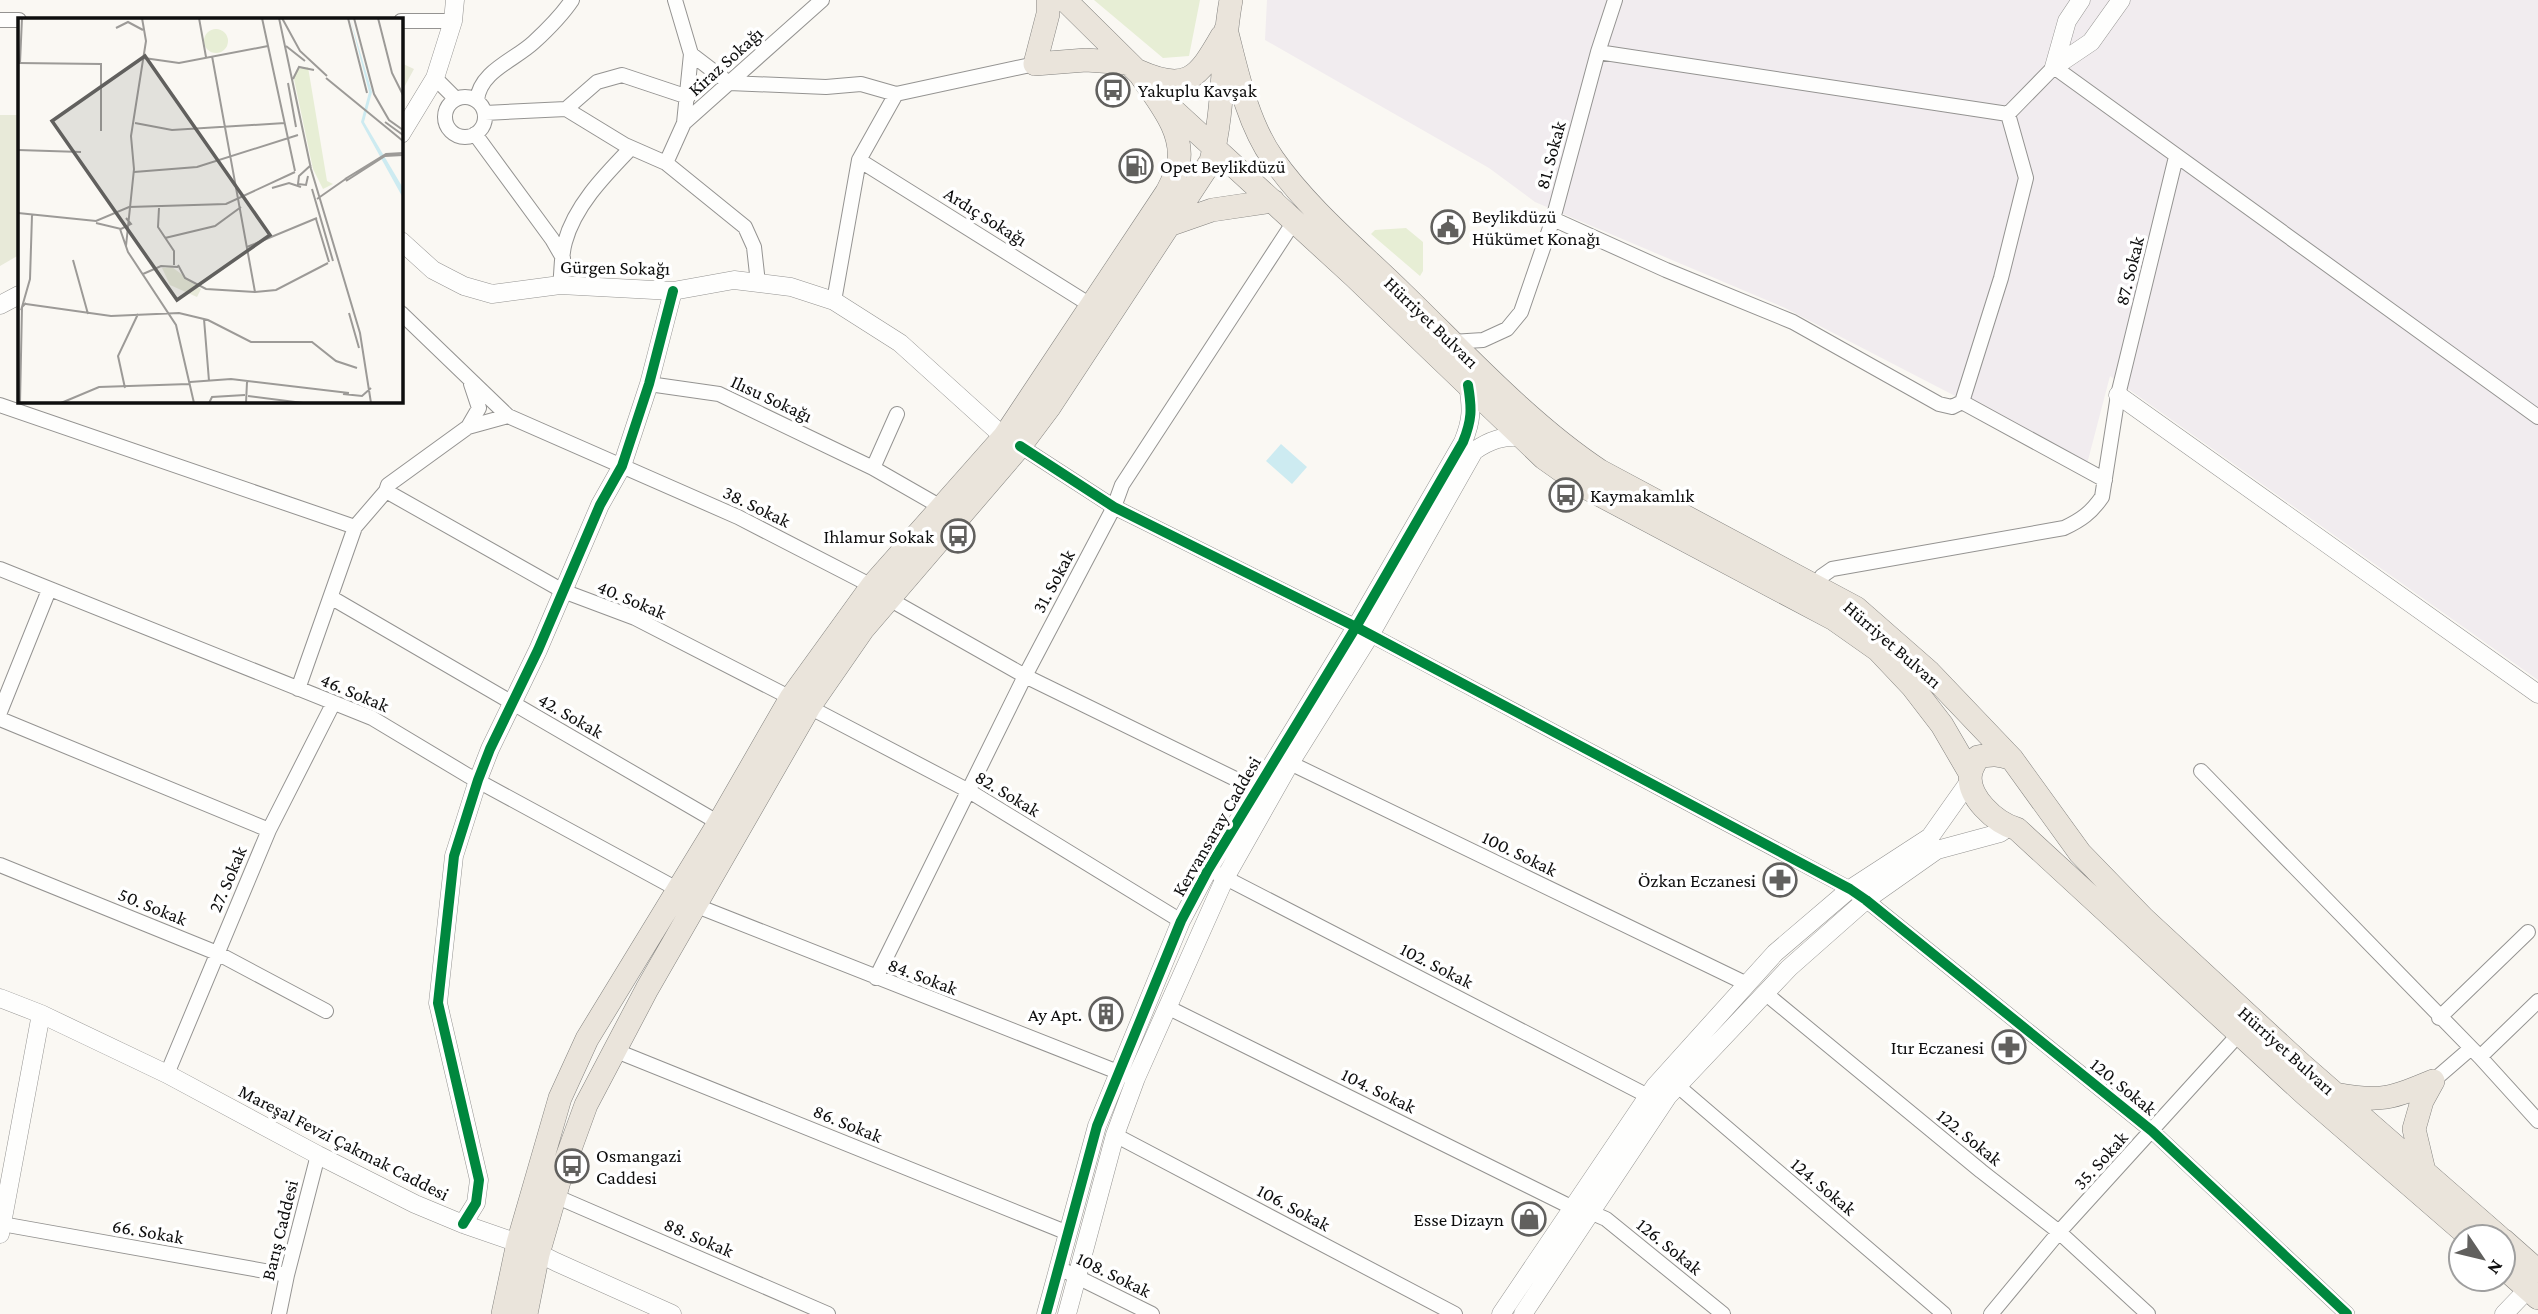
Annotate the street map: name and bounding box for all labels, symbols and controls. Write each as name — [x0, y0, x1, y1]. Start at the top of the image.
inset map — [18, 18, 402, 402]
street label: Kiraz Sokağı — [684, 22, 767, 100]
bus stop icon: Yakuplu Kavşak — [1094, 71, 1132, 109]
place label: Yakuplu Kavşak — [1138, 80, 1258, 101]
street label: 81. Sokak — [1531, 118, 1570, 191]
fuel station icon: Opet Beylikdüzü — [1117, 147, 1155, 185]
place label: Opet Beylikdüzü — [1160, 156, 1285, 177]
street label: Ardıç Sokağı — [940, 183, 1031, 250]
place label: Beylikdüzü Hükümet Konağı — [1472, 206, 1600, 249]
public building icon: Beylikdüzü Hükümet Konağı — [1429, 208, 1467, 246]
street label: 87. Sokak — [2111, 234, 2148, 308]
street label: Gürgen Sokağı — [560, 256, 670, 279]
street label: Hürriyet Bulvarı — [1380, 272, 1483, 372]
street label: Ilısu Sokağı — [728, 371, 816, 426]
bus stop icon: Kaymakamlık — [1547, 476, 1585, 514]
street label: 38. Sokak — [720, 481, 795, 532]
place label: Kaymakamlık — [1590, 485, 1695, 506]
bus stop icon: Ihlamur Sokak — [939, 517, 977, 555]
place label: Ihlamur Sokak — [823, 526, 935, 547]
street label: 31. Sokak — [1028, 545, 1079, 616]
street label: 40. Sokak — [594, 576, 670, 624]
street label: Hürriyet Bulvarı — [1840, 596, 1946, 692]
street label: 46. Sokak — [317, 669, 393, 717]
street label: 42. Sokak — [534, 688, 608, 743]
street label: Kervansaray Caddesi — [1168, 753, 1265, 900]
street label: 82. Sokak — [971, 766, 1045, 822]
street label: 100. Sokak — [1479, 826, 1561, 881]
street label: 27. Sokak — [204, 842, 251, 915]
pharmacy icon: Özkan Eczanesi — [1761, 861, 1799, 899]
place label: Özkan Eczanesi — [1638, 870, 1756, 891]
street label: 50. Sokak — [115, 883, 191, 930]
street label: 102. Sokak — [1397, 938, 1478, 993]
street label: 84. Sokak — [885, 954, 962, 1000]
building icon: Ay Apt. — [1087, 995, 1125, 1033]
street label: Hürriyet Bulvarı — [2234, 1002, 2339, 1099]
place label: Ay Apt. — [1028, 1004, 1082, 1025]
pharmacy icon: Itır Eczanesi — [1990, 1028, 2028, 1066]
place label: Itır Eczanesi — [1891, 1037, 1984, 1058]
street label: 120. Sokak — [2086, 1053, 2162, 1120]
street label: 104. Sokak — [1338, 1064, 1420, 1118]
street label: Mareşal Fevzi Çakmak Caddesi — [235, 1080, 452, 1205]
street label: 86. Sokak — [810, 1100, 886, 1147]
street label: 122. Sokak — [1933, 1105, 2007, 1170]
street label: 35. Sokak — [2069, 1126, 2132, 1194]
place label: Osmangazi Caddesi — [596, 1145, 681, 1188]
bus stop icon: Osmangazi Caddesi — [553, 1147, 591, 1185]
street label: 124. Sokak — [1787, 1153, 1861, 1220]
street label: Barış Caddesi — [257, 1178, 302, 1282]
street label: 106. Sokak — [1254, 1179, 1335, 1236]
shop icon: Esse Dizayn — [1510, 1200, 1548, 1238]
place label: Esse Dizayn — [1413, 1209, 1504, 1230]
street label: 88. Sokak — [661, 1213, 738, 1262]
street label: 126. Sokak — [1633, 1214, 1707, 1280]
street label: 66. Sokak — [111, 1215, 186, 1248]
north arrow — [2447, 1223, 2517, 1293]
street label: 108. Sokak — [1073, 1247, 1155, 1302]
text: N — [2483, 1256, 2508, 1279]

